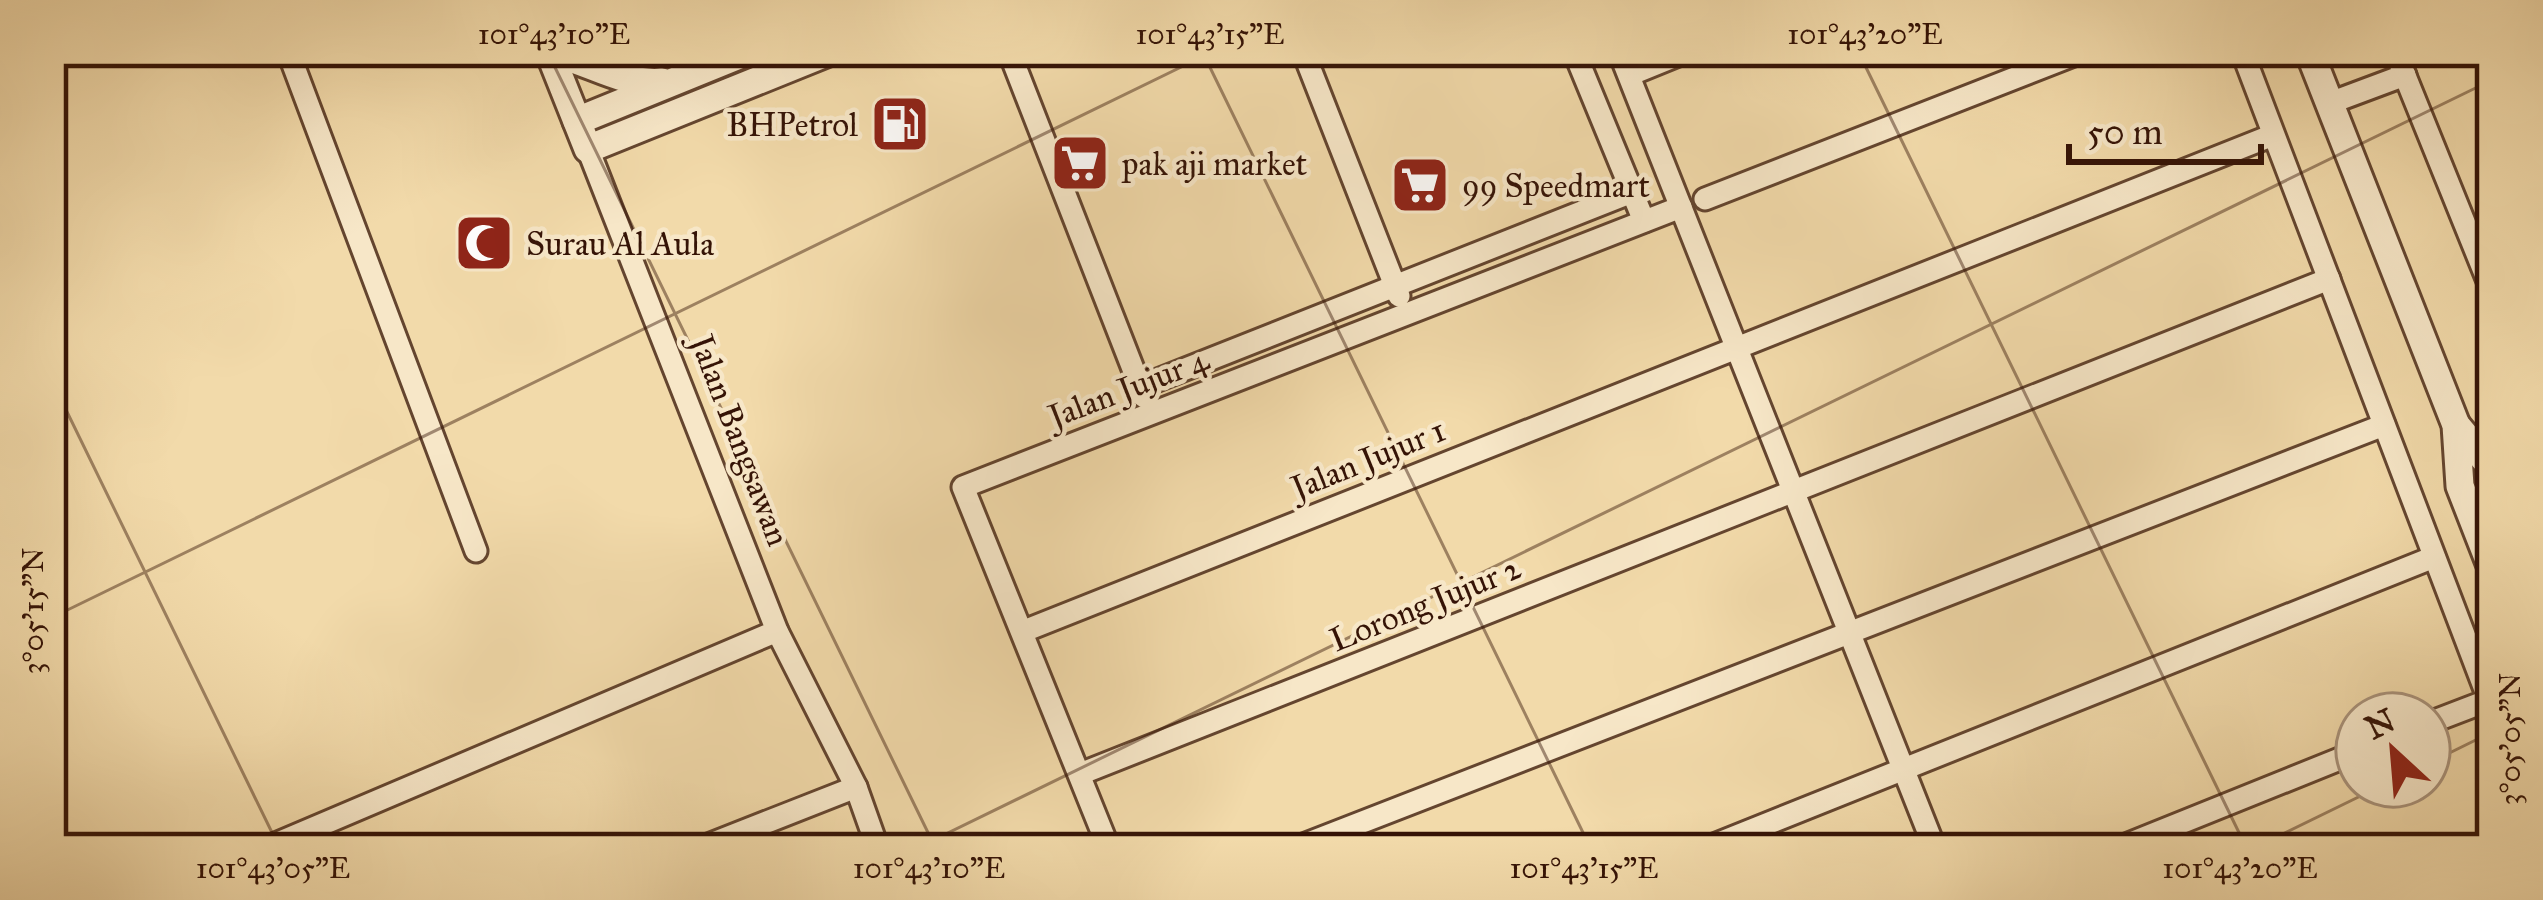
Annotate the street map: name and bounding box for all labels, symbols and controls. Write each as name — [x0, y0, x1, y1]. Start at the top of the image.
text: 101°43'10"E — [478, 16, 630, 52]
text: 101°43'15"E — [1136, 16, 1284, 52]
text: 101°43'20"E — [1787, 16, 1943, 52]
scale bar — [2069, 90, 2261, 164]
fuel station icon: BHPetrol — [869, 93, 931, 155]
place label: BHPetrol — [727, 105, 858, 145]
text: 50 m — [2087, 110, 2163, 154]
supermarket icon: pak aji market — [1049, 132, 1111, 194]
place label: pak aji market — [1121, 144, 1308, 184]
supermarket icon: 99 Speedmart — [1389, 154, 1451, 216]
place label: 99 Speedmart — [1462, 166, 1650, 207]
mosque icon: Surau Al Aula — [453, 212, 515, 274]
place label: Surau Al Aula — [526, 224, 714, 264]
street label: Jalan Bangsawan — [680, 327, 799, 552]
street label: Jalan Jujur 4 — [1040, 339, 1216, 439]
street label: Jalan Jujur 1 — [1283, 410, 1452, 510]
street label: Lorong Jujur 2 — [1324, 547, 1528, 661]
text: 3°05'15"N — [15, 548, 51, 674]
text: 3°05'05"N — [2492, 673, 2528, 805]
north arrow — [2333, 690, 2453, 810]
text: N — [2359, 700, 2402, 748]
text: 101°43'05"E — [196, 850, 350, 886]
text: 101°43'10"E — [853, 850, 1005, 886]
text: 101°43'15"E — [1510, 850, 1658, 886]
text: 101°43'20"E — [2162, 850, 2318, 886]

